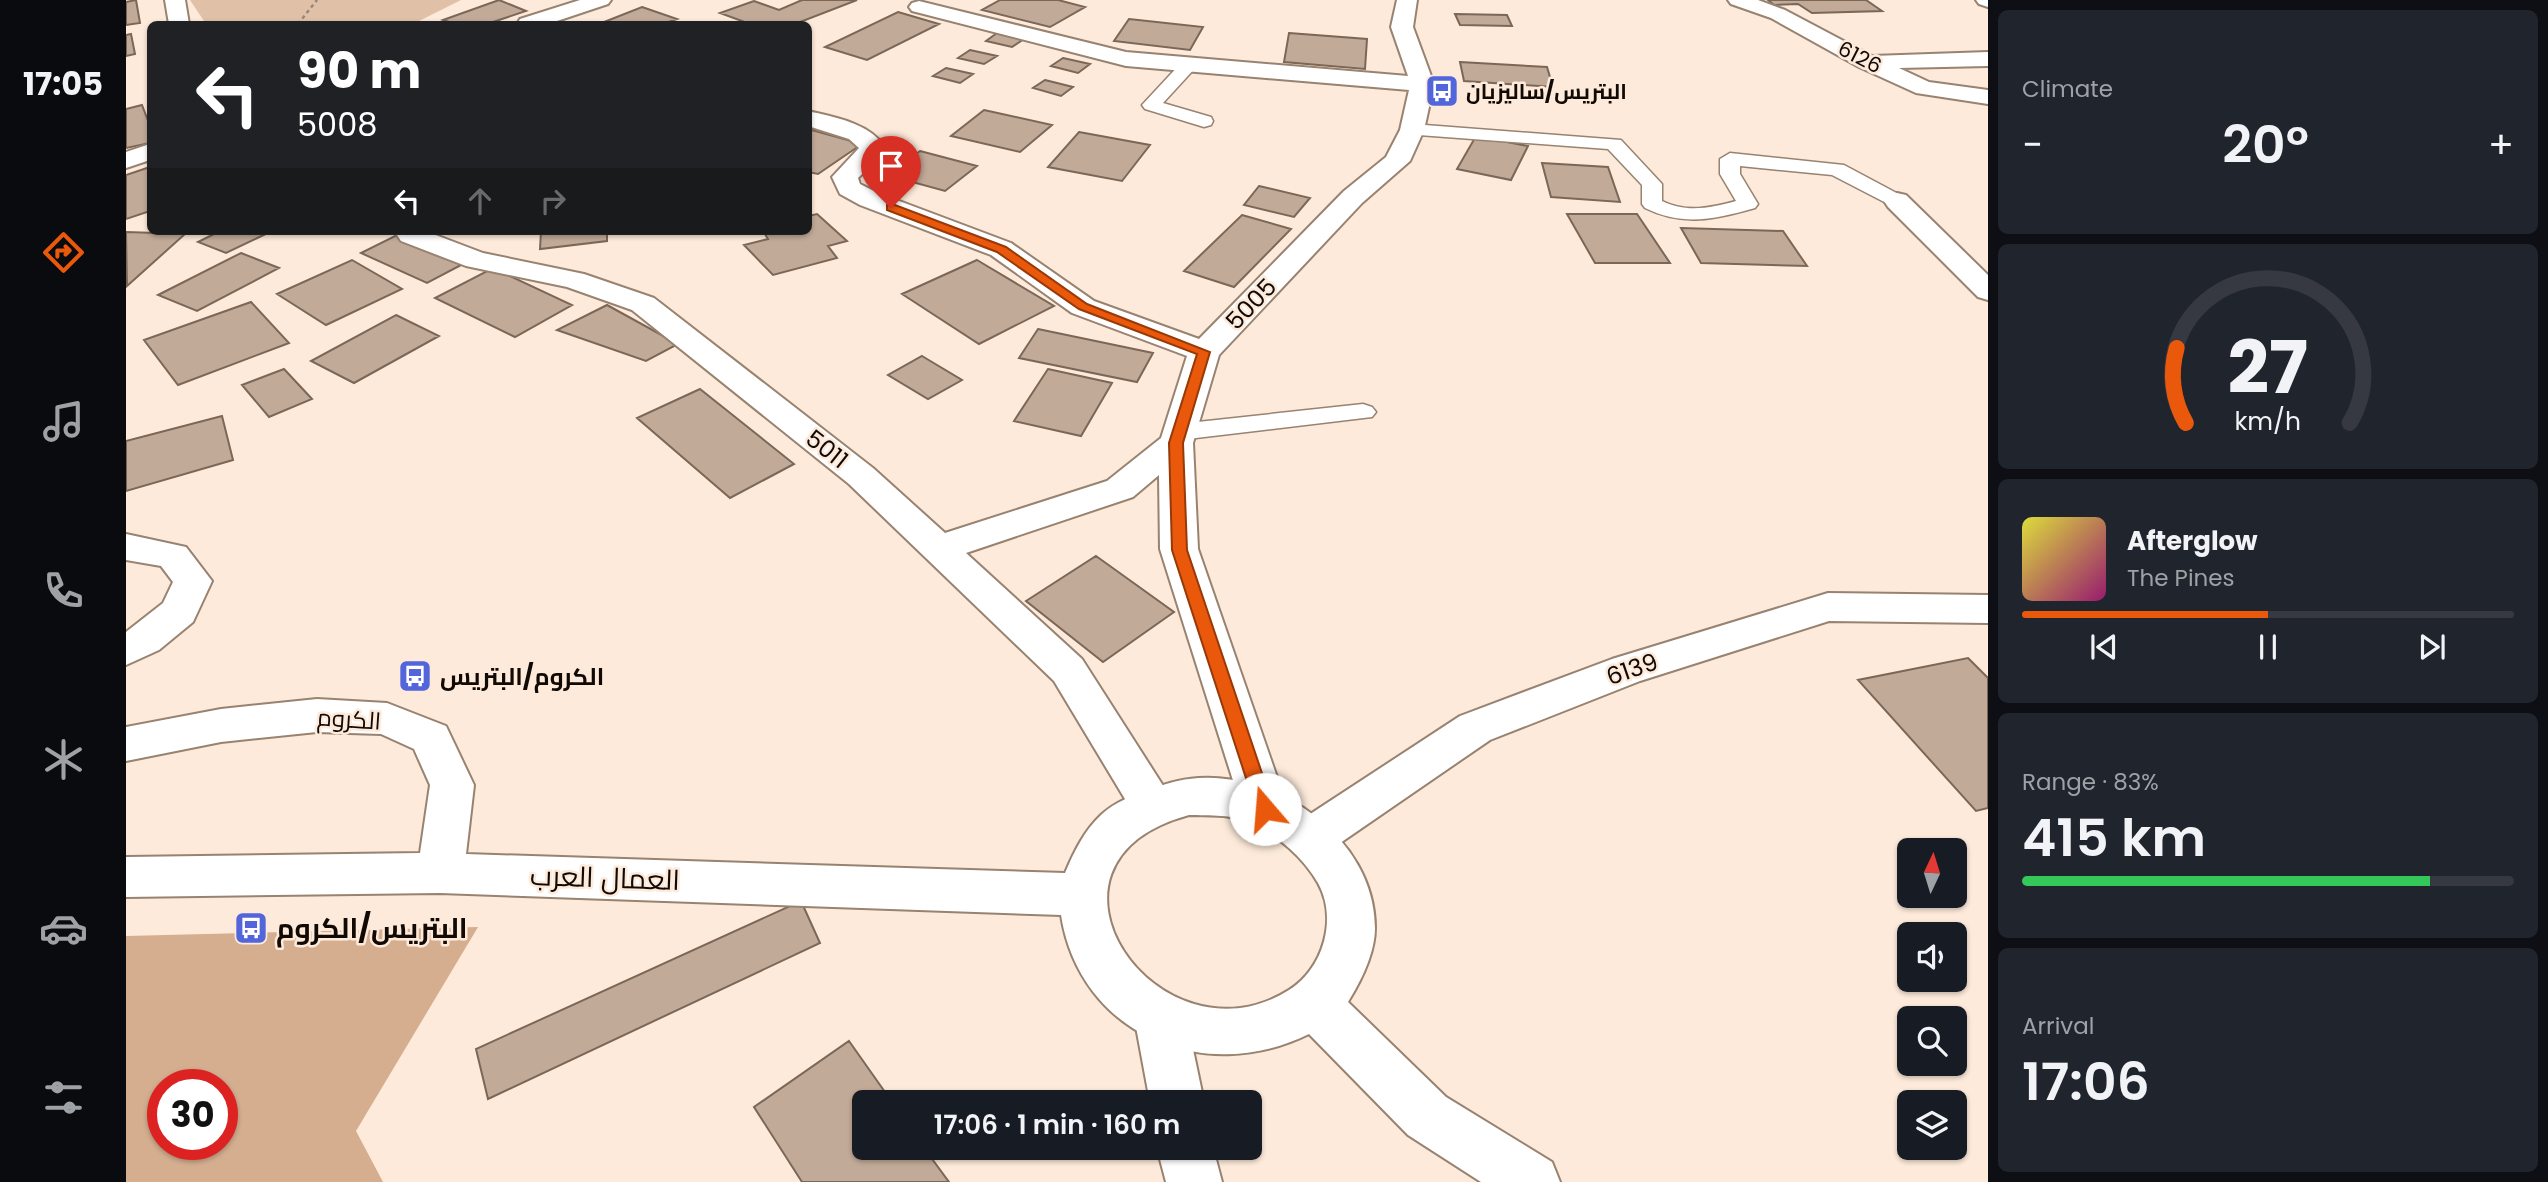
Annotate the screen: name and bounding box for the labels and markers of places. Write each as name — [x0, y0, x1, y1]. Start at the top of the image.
bus stop icon: البتريس/ساليزيان — [1423, 72, 1461, 110]
place label: البتريس/ساليزيان — [1466, 77, 1627, 106]
pin — [861, 136, 921, 208]
bus stop icon: الكروم/البتريس — [396, 657, 434, 695]
place label: الكروم/البتريس — [440, 660, 604, 693]
bus stop icon: البتريس/الكروم — [232, 909, 270, 947]
place label: البتريس/الكروم — [276, 909, 468, 948]

